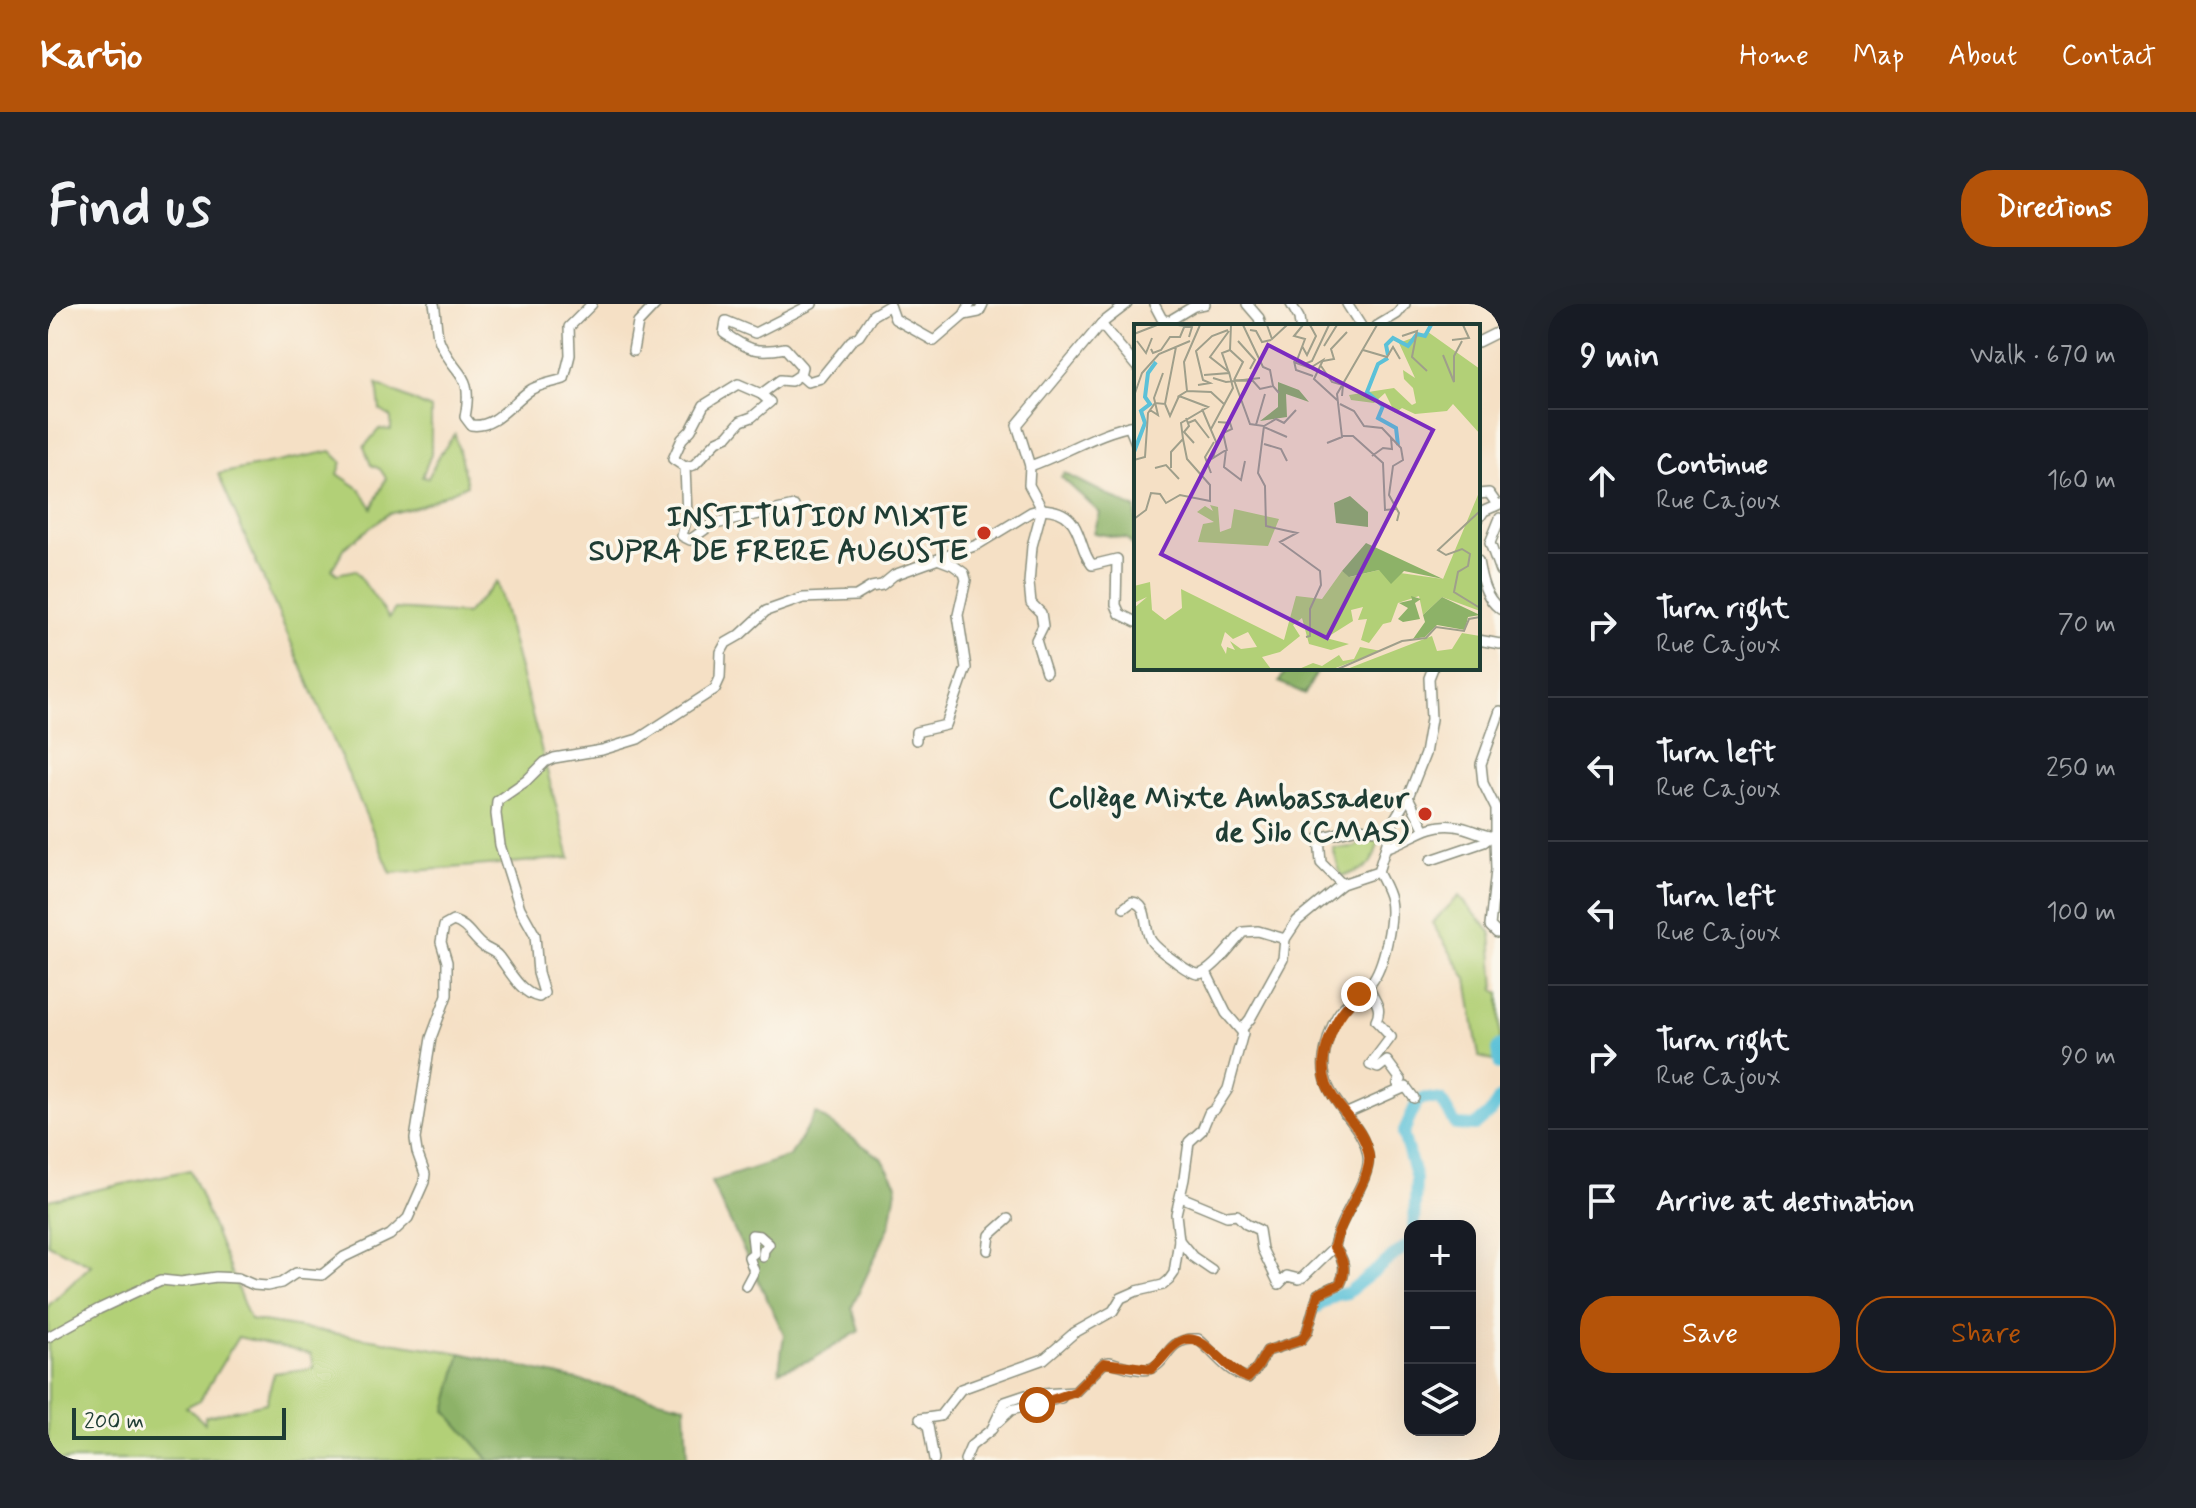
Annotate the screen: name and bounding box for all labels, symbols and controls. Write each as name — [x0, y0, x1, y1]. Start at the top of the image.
text: Kartio — [40, 32, 143, 81]
text: Home — [1739, 38, 1809, 75]
text: Map — [1853, 38, 1904, 75]
text: About — [1948, 38, 2017, 75]
text: Contact — [2061, 38, 2156, 75]
button: Directions — [1961, 170, 2148, 247]
text: Find us — [48, 172, 211, 245]
inset map — [1134, 324, 1480, 670]
text: 9 min — [1580, 334, 1660, 379]
text: Walk · 670 m — [1970, 339, 2116, 373]
text: Continue — [1656, 445, 1768, 484]
icon: ahead — [1580, 459, 1624, 503]
text: 160 m — [2047, 464, 2116, 498]
text: Rue Cajoux — [1656, 484, 1780, 518]
place label: INSTITUTION MIXTE SUPRA DE FRERE AUGUSTE — [589, 498, 968, 571]
marker: INSTITUTION MIXTE SUPRA DE FRERE AUGUSTE — [975, 524, 993, 542]
text: Turn right — [1656, 589, 1789, 628]
icon: right — [1580, 603, 1624, 647]
text: 70 m — [2058, 608, 2116, 642]
text: Rue Cajoux — [1656, 628, 1780, 662]
text: Turn left — [1656, 733, 1776, 772]
icon: left — [1580, 747, 1624, 791]
text: 250 m — [2046, 752, 2116, 786]
text: Rue Cajoux — [1656, 772, 1780, 806]
place label: Collège Mixte Ambassadeur de Silo (CMAS) — [1048, 779, 1410, 852]
marker: Collège Mixte Ambassadeur de Silo (CMAS) — [1416, 805, 1434, 823]
text: Turn left — [1656, 877, 1776, 916]
icon: left — [1580, 891, 1624, 935]
text: 100 m — [2046, 896, 2116, 930]
text: Rue Cajoux — [1656, 916, 1780, 950]
route end — [1341, 976, 1377, 1012]
text: Turn right — [1656, 1021, 1789, 1060]
icon: right — [1580, 1035, 1624, 1079]
text: 90 m — [2061, 1040, 2116, 1074]
text: Rue Cajoux — [1656, 1060, 1780, 1094]
icon: arrive — [1580, 1179, 1624, 1223]
text: Arrive at destination — [1656, 1182, 1914, 1221]
map controls — [1404, 1220, 1476, 1436]
button: + — [1404, 1220, 1476, 1292]
button: − — [1404, 1292, 1476, 1364]
button: Save — [1580, 1296, 1840, 1373]
button: Share — [1856, 1296, 2116, 1373]
button: layers — [1404, 1364, 1476, 1436]
route start — [1019, 1387, 1055, 1423]
scale bar — [72, 1404, 286, 1440]
text: 200 m — [84, 1408, 144, 1436]

